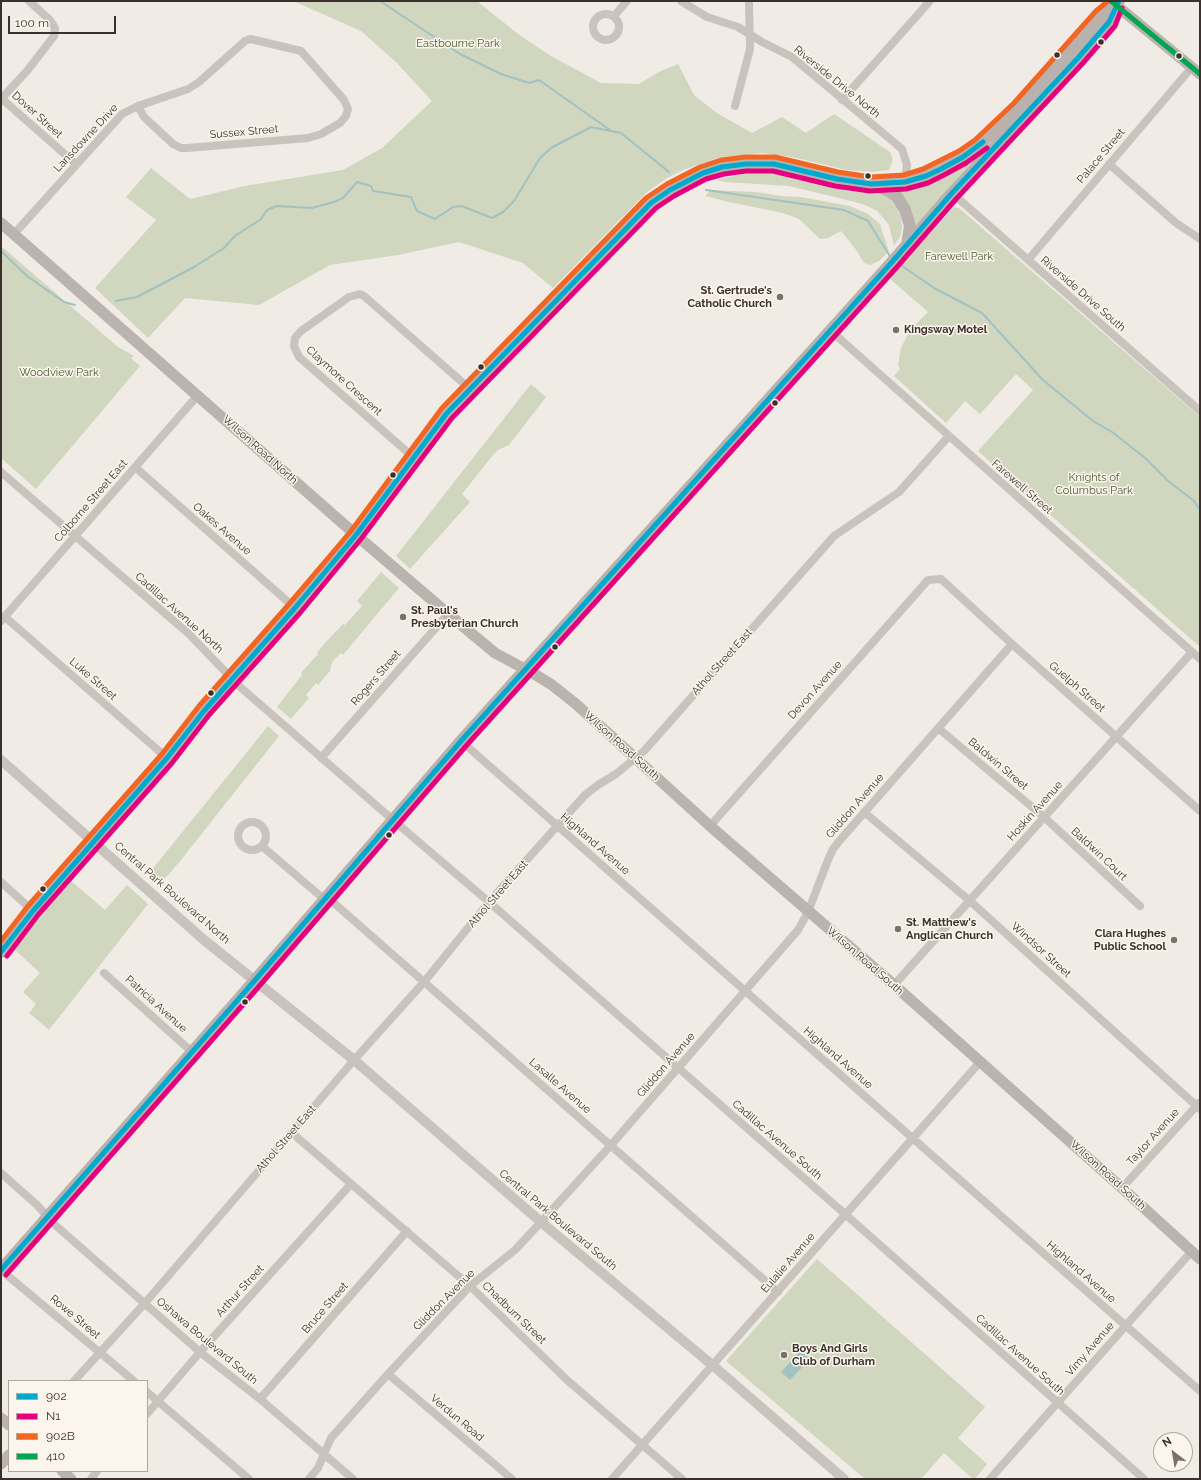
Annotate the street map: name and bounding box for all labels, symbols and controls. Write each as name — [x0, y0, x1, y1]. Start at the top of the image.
scale bar — [10, 8, 118, 34]
text: 100 m — [15, 16, 49, 30]
park label: Eastbourne Park — [416, 37, 500, 51]
unlabelled marker — [1096, 37, 1106, 47]
street label: Riverside Drive North — [791, 43, 883, 121]
unlabelled marker — [1052, 50, 1062, 60]
unlabelled marker — [1174, 51, 1184, 61]
street label: Dover Street — [9, 89, 65, 141]
street label: Lansdowne Drive — [51, 101, 121, 175]
street label: Sussex Street — [209, 122, 279, 142]
street label: Palace Street — [1074, 126, 1128, 186]
unlabelled marker — [863, 171, 873, 181]
park label: Farewell Park — [925, 250, 993, 264]
street label: Riverside Drive South — [1038, 254, 1128, 334]
place label: St. Gertrude's Catholic Church — [688, 284, 772, 310]
marker: St. Gertrude's Catholic Church — [775, 292, 785, 302]
place label: Kingsway Motel — [904, 323, 987, 337]
marker: Kingsway Motel — [891, 325, 901, 335]
street label: Claymore Crescent — [303, 344, 385, 418]
unlabelled marker — [476, 362, 486, 372]
park label: Woodview Park — [19, 366, 99, 380]
unlabelled marker — [770, 398, 780, 408]
street label: Wilson Road North — [220, 413, 300, 487]
street label: Colborne Street East — [52, 457, 130, 545]
street label: Farewell Street — [989, 457, 1055, 517]
unlabelled marker — [388, 470, 398, 480]
park label: Knights of Columbus Park — [1055, 471, 1133, 497]
street label: Oakes Avenue — [190, 500, 254, 558]
street label: Cadillac Avenue North — [132, 570, 226, 656]
place label: St. Paul's Presbyterian Church — [411, 604, 518, 630]
marker: St. Paul's Presbyterian Church — [398, 612, 408, 622]
street label: Athol Street East — [689, 626, 755, 698]
unlabelled marker — [550, 642, 560, 652]
street label: Rogers Street — [348, 648, 404, 708]
street label: Luke Street — [67, 655, 119, 703]
street label: Devon Avenue — [785, 658, 845, 722]
street label: Guelph Street — [1046, 659, 1108, 715]
unlabelled marker — [206, 688, 216, 698]
street label: Wilson Road South — [582, 709, 662, 783]
street label: Baldwin Street — [965, 735, 1031, 793]
street label: Gliddon Avenue — [823, 771, 887, 841]
street label: Hoskin Avenue — [1005, 778, 1065, 844]
street label: Highland Avenue — [558, 810, 632, 878]
street label: Baldwin Court — [1068, 825, 1130, 883]
unlabelled marker — [384, 830, 394, 840]
street label: Central Park Boulevard North — [112, 839, 232, 947]
street label: Athol Street East — [465, 858, 531, 930]
unlabelled marker — [38, 884, 48, 894]
place label: St. Matthew's Anglican Church — [906, 916, 993, 942]
street label: Windsor Street — [1008, 920, 1074, 980]
street label: Wilson Road South — [824, 924, 906, 998]
marker: St. Matthew's Anglican Church — [893, 924, 903, 934]
place label: Clara Hughes Public School — [1094, 927, 1166, 953]
marker: Clara Hughes Public School — [1169, 935, 1179, 945]
street label: Patricia Avenue — [122, 973, 190, 1035]
unlabelled marker — [240, 997, 250, 1007]
street label: Highland Avenue — [801, 1024, 875, 1092]
street label: Gliddon Avenue — [634, 1030, 698, 1100]
street label: Lasalle Avenue — [526, 1056, 594, 1116]
street label: Cadillac Avenue South — [729, 1097, 825, 1183]
street label: Athol Street East — [253, 1103, 319, 1175]
street label: Taylor Avenue — [1124, 1106, 1182, 1168]
street label: Wilson Road South — [1068, 1138, 1148, 1212]
street label: Central Park Boulevard South — [496, 1167, 620, 1273]
street label: Eulalie Avenue — [758, 1230, 818, 1296]
street label: Highland Avenue — [1044, 1238, 1118, 1306]
street label: Arthur Street — [213, 1262, 267, 1320]
street label: Gliddon Avenue — [411, 1267, 477, 1333]
street label: Chadburn Street — [479, 1279, 549, 1347]
street label: Bruce Street — [299, 1280, 351, 1336]
street label: Rowe Street — [47, 1292, 103, 1342]
street label: Oshawa Boulevard South — [154, 1295, 260, 1387]
street label: Cadillac Avenue South — [973, 1312, 1067, 1398]
street label: Vimy Avenue — [1063, 1319, 1117, 1379]
place label: Boys And Girls Club of Durham — [792, 1342, 875, 1368]
marker: Boys And Girls Club of Durham — [779, 1350, 789, 1360]
legend — [8, 1380, 148, 1472]
text: 902 — [46, 1389, 67, 1403]
street label: Verdun Road — [428, 1392, 486, 1444]
text: N1 — [46, 1409, 60, 1423]
text: 902B — [46, 1429, 75, 1443]
north arrow — [1153, 1432, 1193, 1472]
text: N — [1160, 1434, 1174, 1450]
text: 410 — [46, 1449, 65, 1463]

